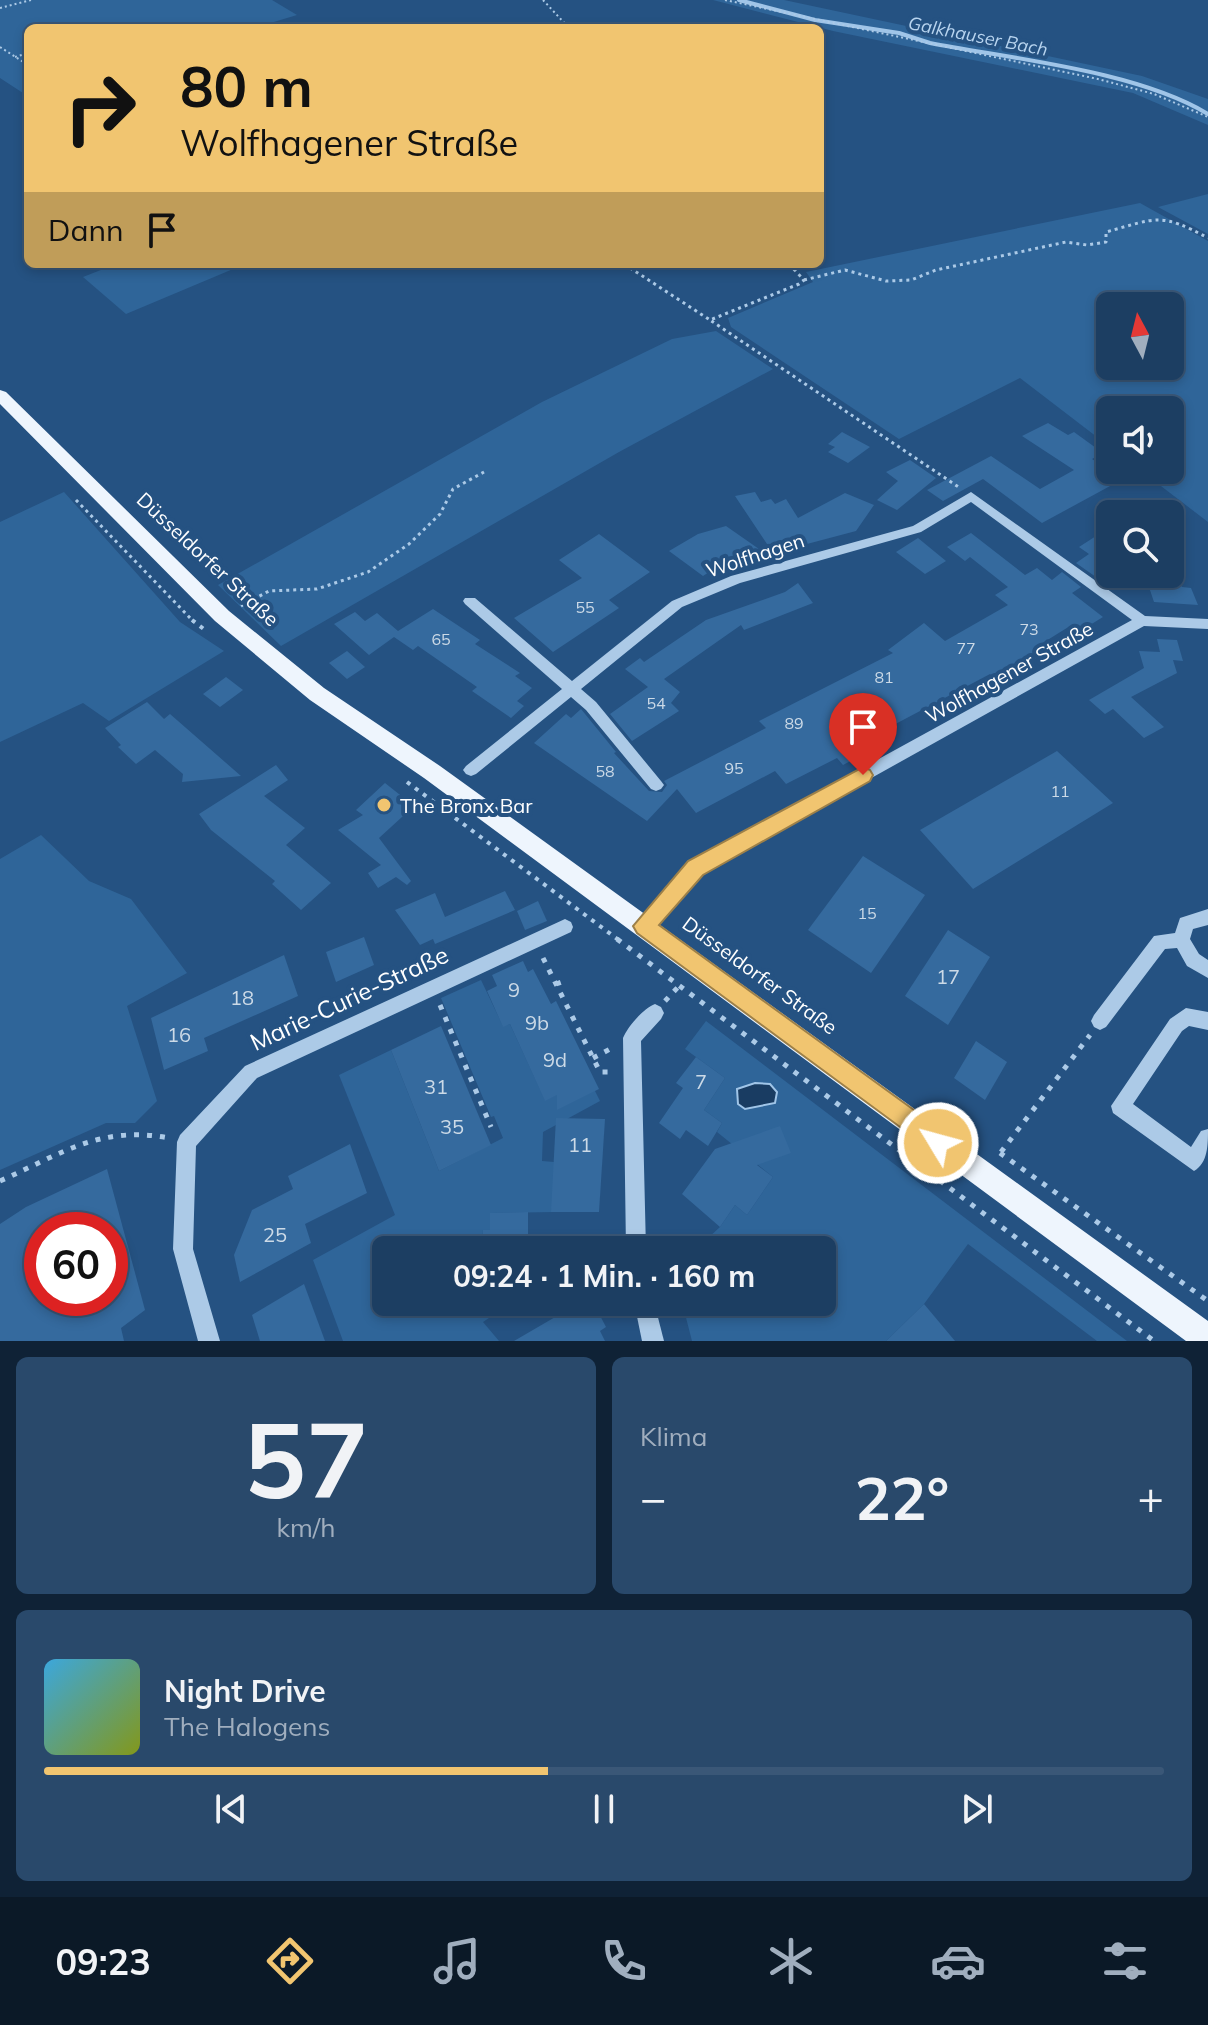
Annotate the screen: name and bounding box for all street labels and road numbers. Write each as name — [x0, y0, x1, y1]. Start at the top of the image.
street label: Düsseldorfer Straße — [132, 487, 284, 631]
street label: Wolfhagen — [702, 527, 808, 583]
street label: Wolfhagener Straße — [921, 616, 1097, 728]
street label: Düsseldorfer Straße — [678, 910, 842, 1040]
street label: Marie-Curie-Straße — [245, 939, 453, 1057]

